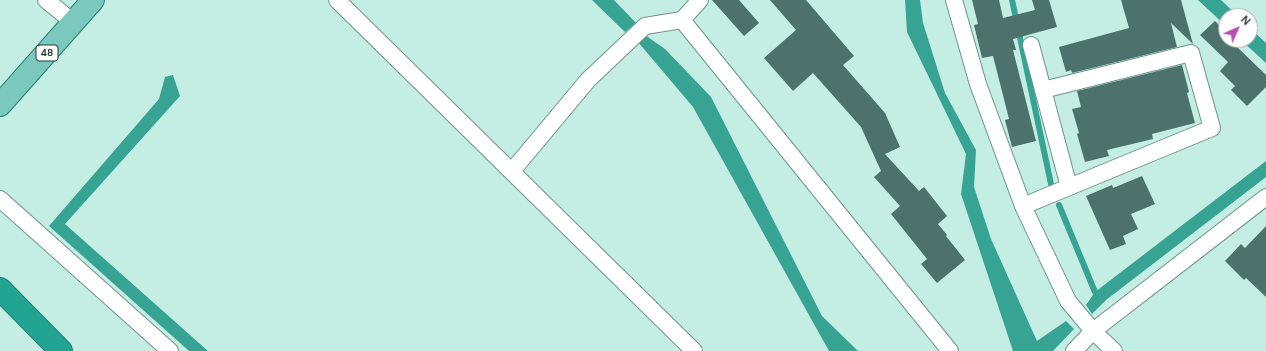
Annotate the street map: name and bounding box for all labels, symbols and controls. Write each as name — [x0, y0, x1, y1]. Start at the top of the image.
north arrow — [1218, 8, 1258, 48]
text: N — [1238, 12, 1254, 28]
road number: 48 — [36, 45, 58, 61]

